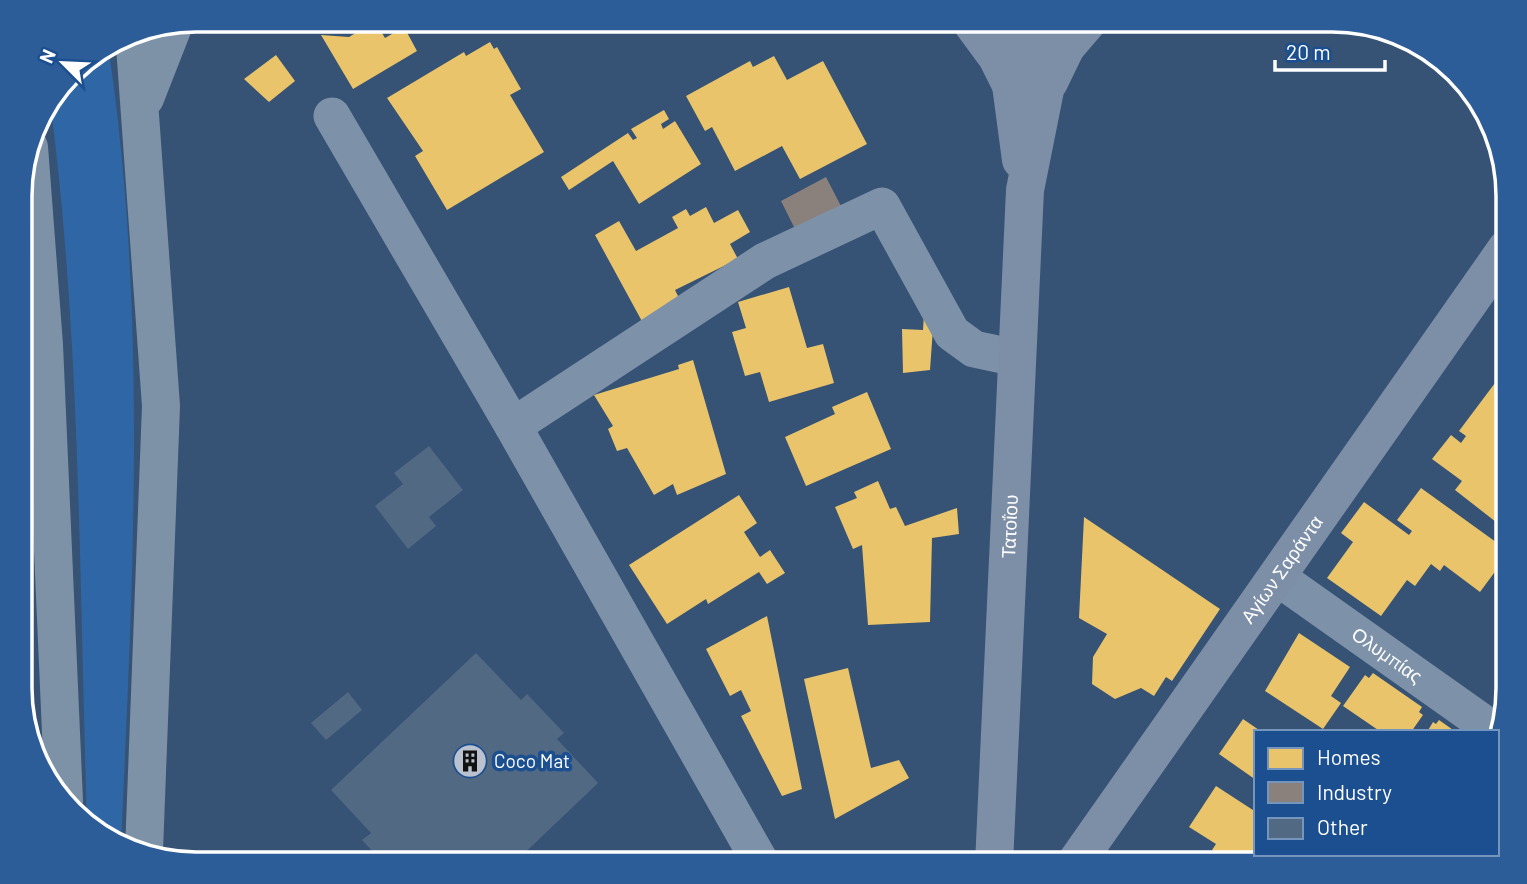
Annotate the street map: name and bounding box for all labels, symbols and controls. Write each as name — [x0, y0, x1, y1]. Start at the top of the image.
north arrow — [28, 28, 98, 98]
scale bar — [1275, 28, 1385, 72]
text: 20 m — [1286, 39, 1331, 64]
text: N — [34, 45, 60, 66]
street label: Τατοΐου — [996, 494, 1022, 559]
street label: Αγίων Σαράντα — [1236, 511, 1327, 627]
street label: Ολυμπίας — [1348, 622, 1427, 687]
legend — [1254, 730, 1499, 856]
building icon: Coco Mat — [451, 742, 489, 780]
text: Homes — [1317, 744, 1381, 769]
place label: Coco Mat — [494, 749, 570, 772]
text: Industry — [1317, 779, 1392, 804]
text: Other — [1317, 814, 1368, 839]

